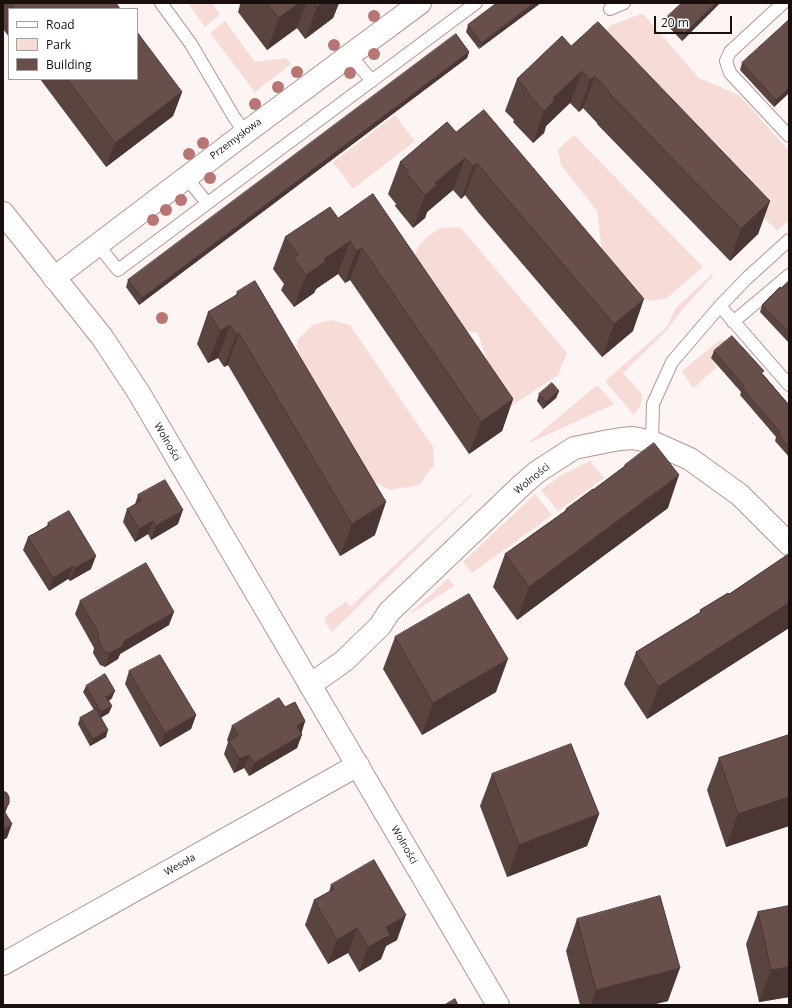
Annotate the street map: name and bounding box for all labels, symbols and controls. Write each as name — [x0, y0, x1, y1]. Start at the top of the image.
legend — [8, 8, 138, 80]
scale bar — [656, 8, 734, 34]
text: 20 m — [661, 14, 689, 31]
text: Road — [46, 16, 75, 33]
text: Park — [46, 36, 71, 53]
text: Building — [46, 56, 91, 73]
street label: Przemysłowa — [208, 116, 264, 162]
street label: Wolności — [151, 421, 183, 463]
street label: Wolności — [512, 461, 552, 497]
street label: Wolności — [388, 824, 420, 866]
street label: Wesoła — [162, 852, 198, 878]

